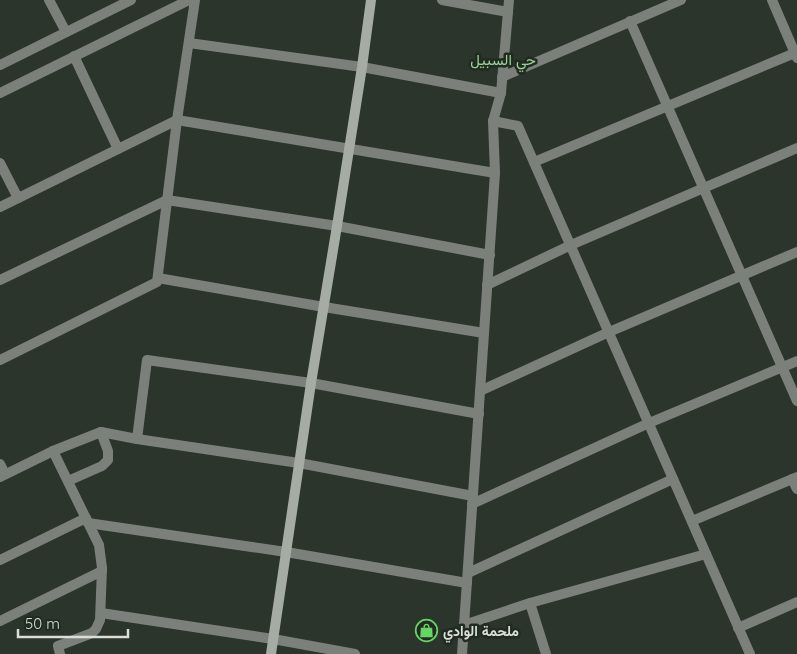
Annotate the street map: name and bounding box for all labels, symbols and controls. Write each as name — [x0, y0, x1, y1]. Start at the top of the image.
district label: حي السبيل — [470, 50, 536, 73]
scale bar — [18, 606, 128, 638]
text: 50 m — [25, 614, 60, 633]
shop icon: ملحمة الوادي — [415, 619, 439, 643]
place label: ملحمة الوادي — [443, 622, 519, 643]

